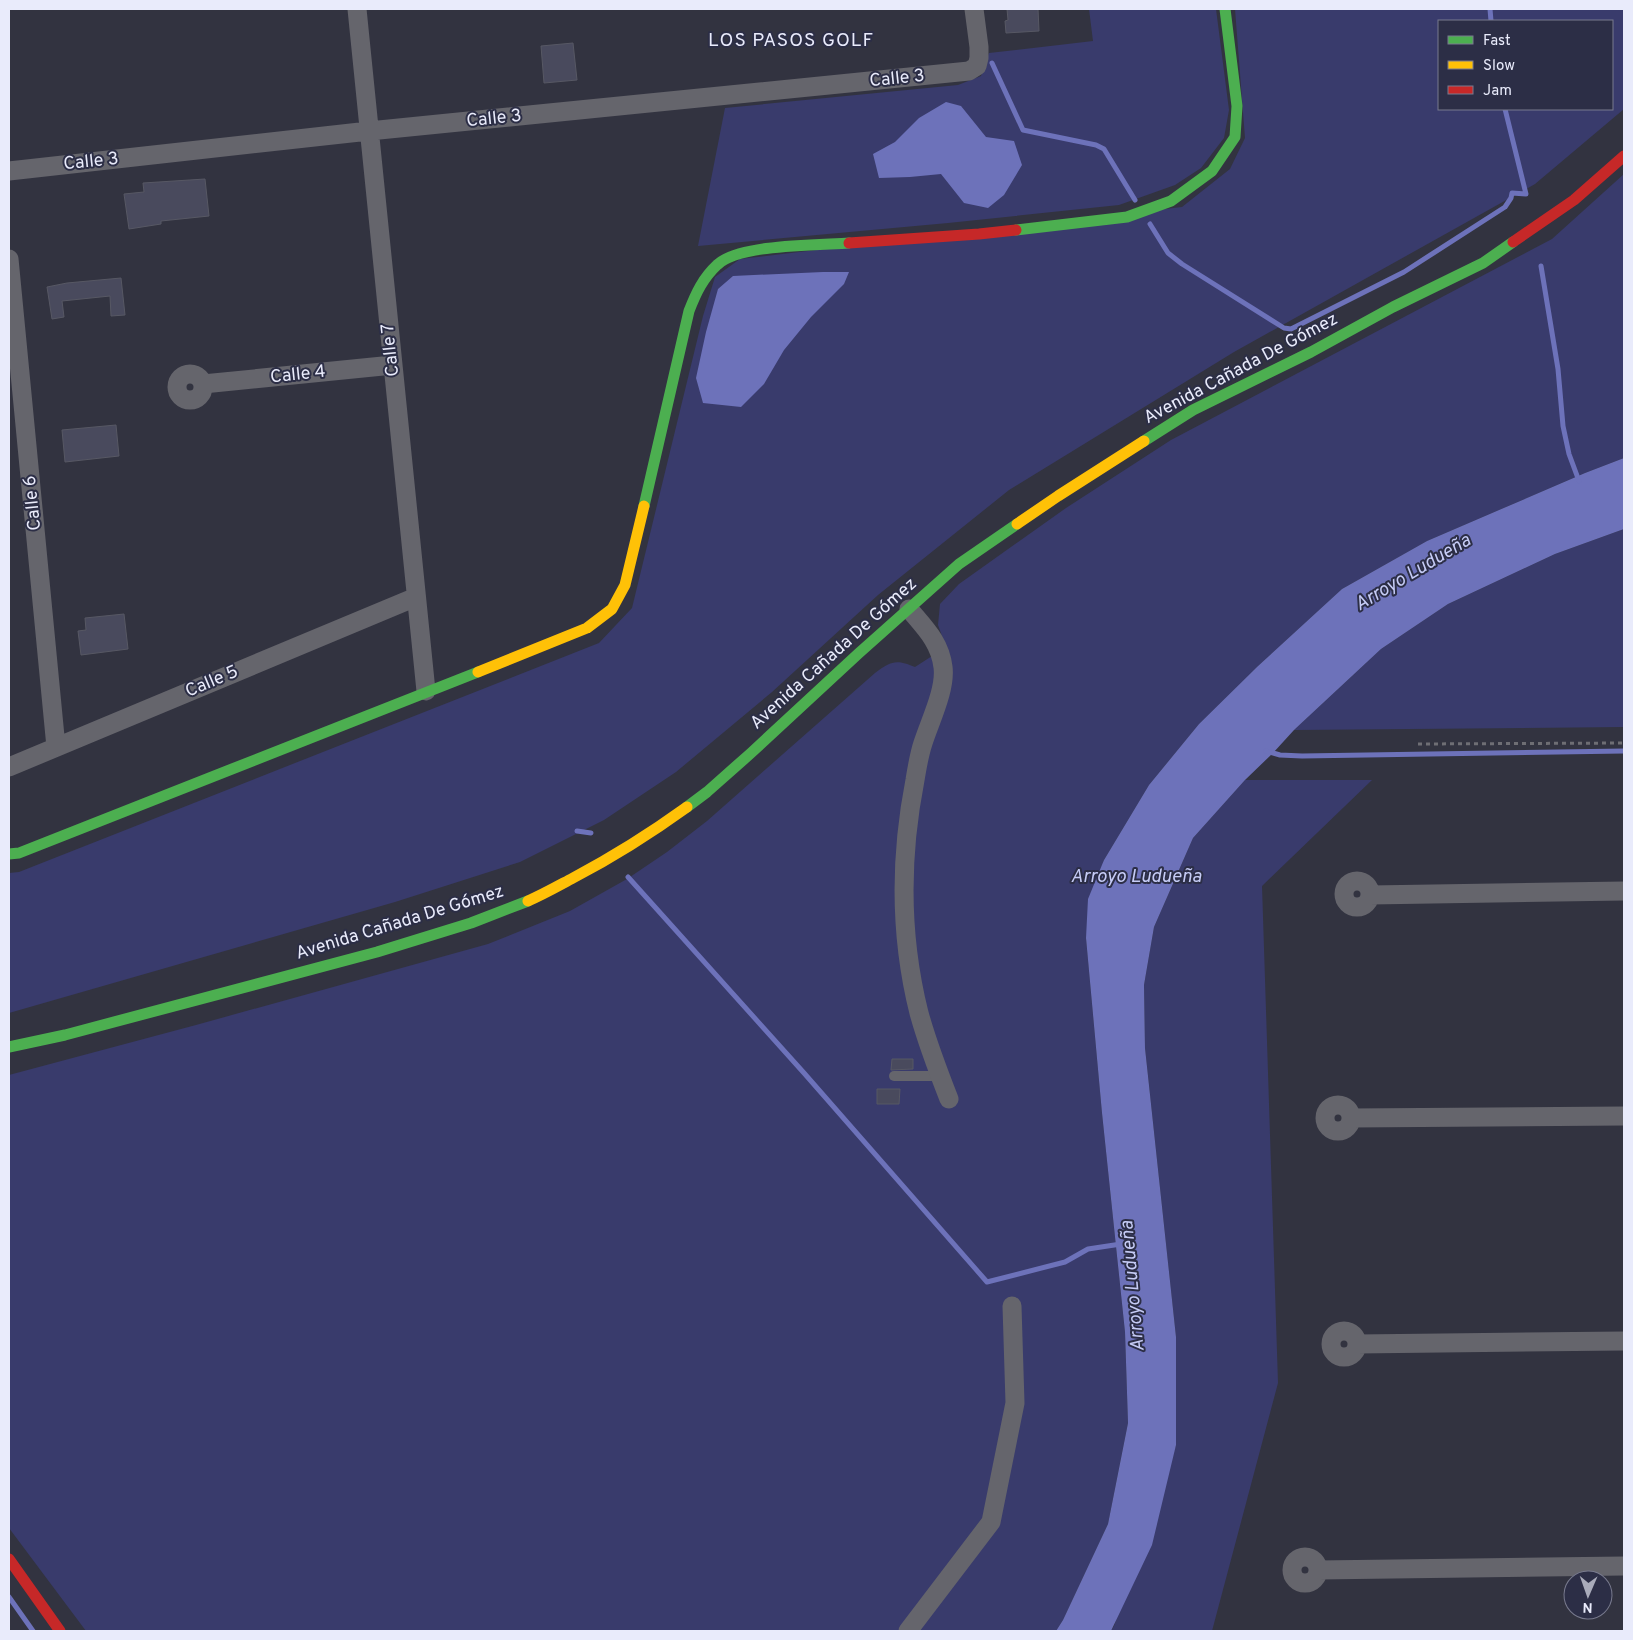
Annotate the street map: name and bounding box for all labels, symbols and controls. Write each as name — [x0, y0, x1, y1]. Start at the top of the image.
legend — [1438, 20, 1613, 110]
district label: LOS PASOS GOLF — [708, 29, 874, 53]
text: Fast — [1483, 32, 1511, 51]
text: Slow — [1483, 57, 1515, 76]
street label: Calle 3 — [868, 65, 926, 93]
text: Jam — [1483, 82, 1512, 101]
street label: Calle 3 — [465, 105, 523, 133]
street label: Calle 3 — [62, 148, 120, 176]
street label: Avenida Cañada De Gómez — [1140, 308, 1342, 430]
street label: Calle 7 — [377, 322, 405, 378]
street label: Calle 4 — [269, 361, 327, 389]
street label: Calle 6 — [19, 474, 47, 532]
water label: Arroyo Ludueña — [1351, 529, 1476, 617]
street label: Avenida Cañada De Gómez — [746, 573, 922, 735]
street label: Calle 5 — [182, 661, 242, 703]
water label: Arroyo Ludueña — [1070, 865, 1202, 889]
street label: Avenida Cañada De Gómez — [293, 880, 507, 966]
water label: Arroyo Ludueña — [1115, 1219, 1151, 1352]
north arrow — [1563, 1570, 1613, 1620]
text: N — [1582, 1598, 1593, 1615]

